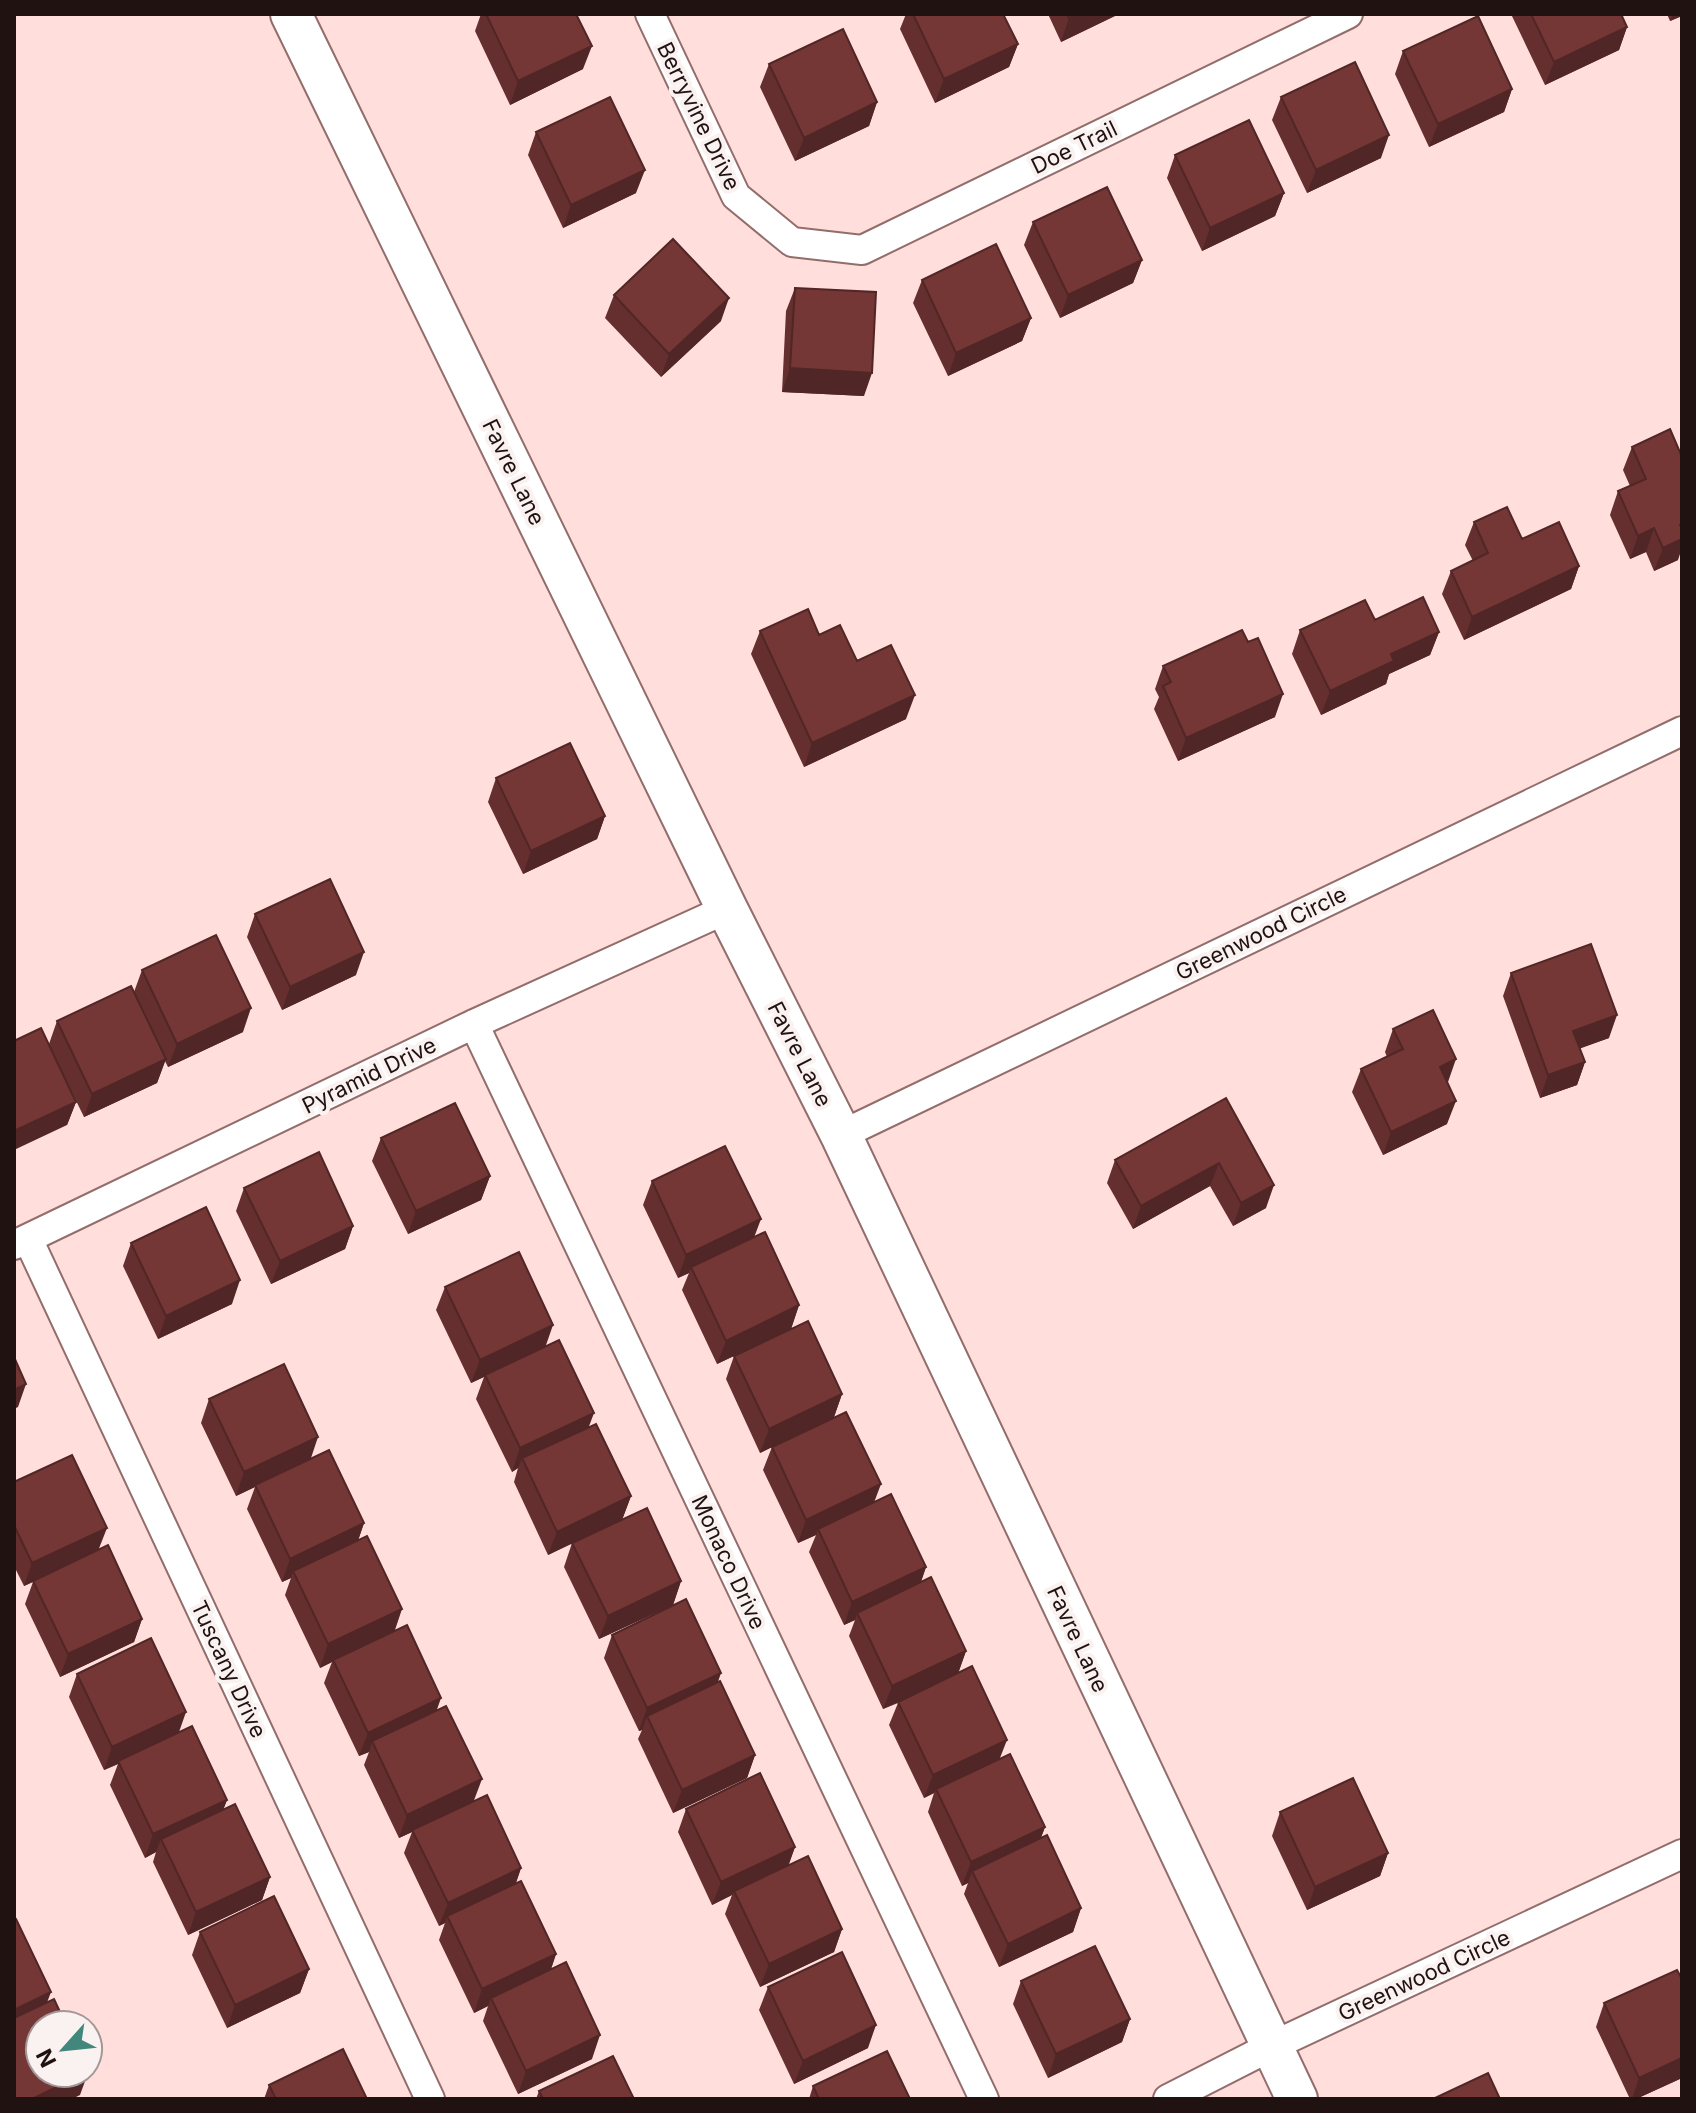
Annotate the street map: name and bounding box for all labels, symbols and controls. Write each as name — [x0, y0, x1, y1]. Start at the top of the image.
street label: Berryvine Drive — [652, 38, 746, 194]
street label: Doe Trail — [1027, 115, 1121, 179]
street label: Favre Lane — [477, 415, 551, 529]
street label: Greenwood Circle — [1171, 880, 1351, 986]
street label: Favre Lane — [762, 997, 838, 1111]
street label: Pyramid Drive — [298, 1031, 440, 1119]
street label: Monaco Drive — [687, 1491, 771, 1633]
street label: Favre Lane — [1042, 1582, 1114, 1696]
street label: Tuscany Drive — [186, 1596, 272, 1742]
street label: Greenwood Circle — [1334, 1924, 1514, 2026]
north arrow — [24, 2009, 104, 2089]
text: N — [31, 2045, 62, 2071]

